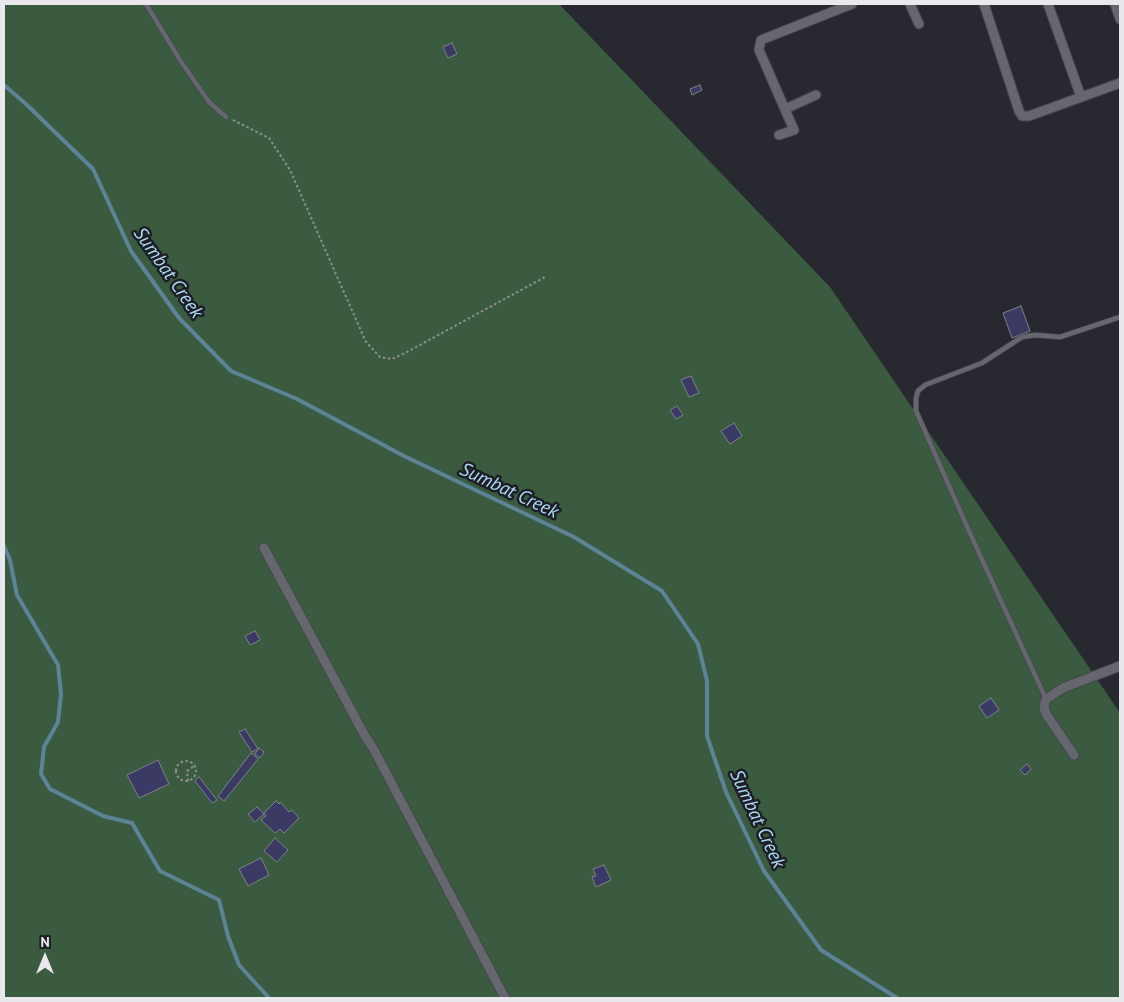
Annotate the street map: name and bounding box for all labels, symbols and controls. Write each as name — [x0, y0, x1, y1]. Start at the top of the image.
water label: Sumbat Creek — [128, 223, 208, 323]
water label: Sumbat Creek — [456, 458, 562, 524]
water label: Sumbat Creek — [724, 766, 790, 872]
north arrow — [20, 932, 70, 982]
text: N — [40, 933, 50, 951]

